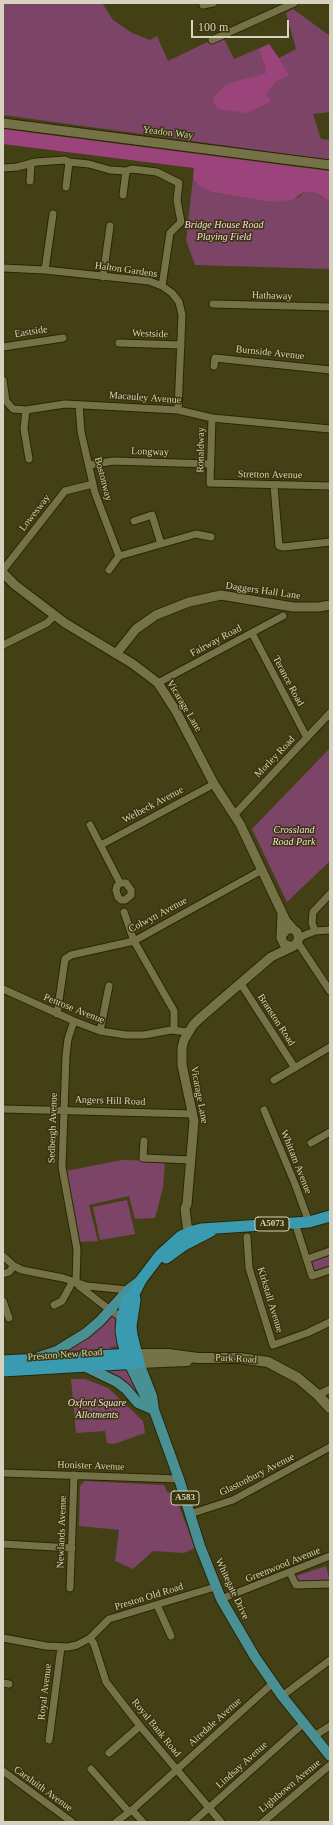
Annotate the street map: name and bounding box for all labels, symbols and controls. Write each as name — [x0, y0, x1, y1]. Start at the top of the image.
scale bar — [193, 12, 291, 38]
text: 100 m — [198, 20, 228, 34]
street label: Yeadon Way — [142, 124, 194, 142]
park label: Bridge House Road Playing Field — [185, 219, 263, 242]
street label: Halton Gardens — [94, 260, 158, 280]
street label: Hathaway — [252, 289, 292, 303]
street label: Eastside — [14, 323, 48, 341]
street label: Westside — [132, 327, 168, 341]
street label: Burnside Avenue — [235, 343, 305, 363]
street label: Macauley Avenue — [109, 389, 181, 407]
street label: Ronaldway — [195, 427, 207, 473]
street label: Longway — [131, 445, 169, 459]
street label: Bostonway — [91, 456, 115, 502]
street label: Stretton Avenue — [238, 468, 302, 482]
street label: Lowesway — [17, 492, 53, 534]
street label: Daggers Hall Lane — [225, 580, 301, 602]
street label: Fairway Road — [188, 622, 244, 660]
street label: Terance Road — [270, 654, 306, 708]
street label: Vicarage Lane — [164, 678, 204, 734]
street label: Morley Road — [252, 734, 298, 780]
street label: Welbeck Avenue — [120, 784, 186, 826]
park label: Crossland Road Park — [272, 824, 316, 848]
street label: Colwyn Avenue — [127, 895, 189, 935]
street label: Penrose Avenue — [42, 991, 106, 1027]
street label: Branston Road — [255, 992, 297, 1048]
street label: Vicarage Lane — [188, 1065, 210, 1125]
street label: Sedbergh Avenue — [46, 1093, 60, 1163]
street label: Angers Hill Road — [75, 1094, 145, 1108]
street label: Whittam Avenue — [278, 1128, 314, 1196]
road number: A5073 — [255, 1217, 289, 1231]
street label: Kirkstall Avenue — [254, 1266, 286, 1334]
street label: Preston New Road — [27, 1346, 103, 1364]
street label: Park Road — [215, 1352, 257, 1366]
park label: Oxford Square Allotments — [68, 1397, 126, 1420]
street label: Glastonbury Avenue — [218, 1451, 296, 1499]
street label: Honister Avenue — [57, 1459, 125, 1473]
road number: A583 — [171, 1491, 199, 1505]
street label: Newlands Avenue — [55, 1495, 69, 1569]
street label: Greenwood Avenue — [244, 1545, 322, 1585]
street label: Whitegate Drive — [213, 1556, 251, 1622]
street label: Preston Old Road — [113, 1581, 185, 1613]
street label: Royal Avenue — [36, 1663, 54, 1721]
street label: Airedale Avenue — [186, 1695, 244, 1749]
street label: Royal Bank Road — [129, 1697, 183, 1759]
street label: Lindsay Avenue — [214, 1739, 270, 1791]
street label: Lightbown Avenue — [257, 1757, 323, 1815]
street label: Carsluith Avenue — [11, 1764, 75, 1814]

